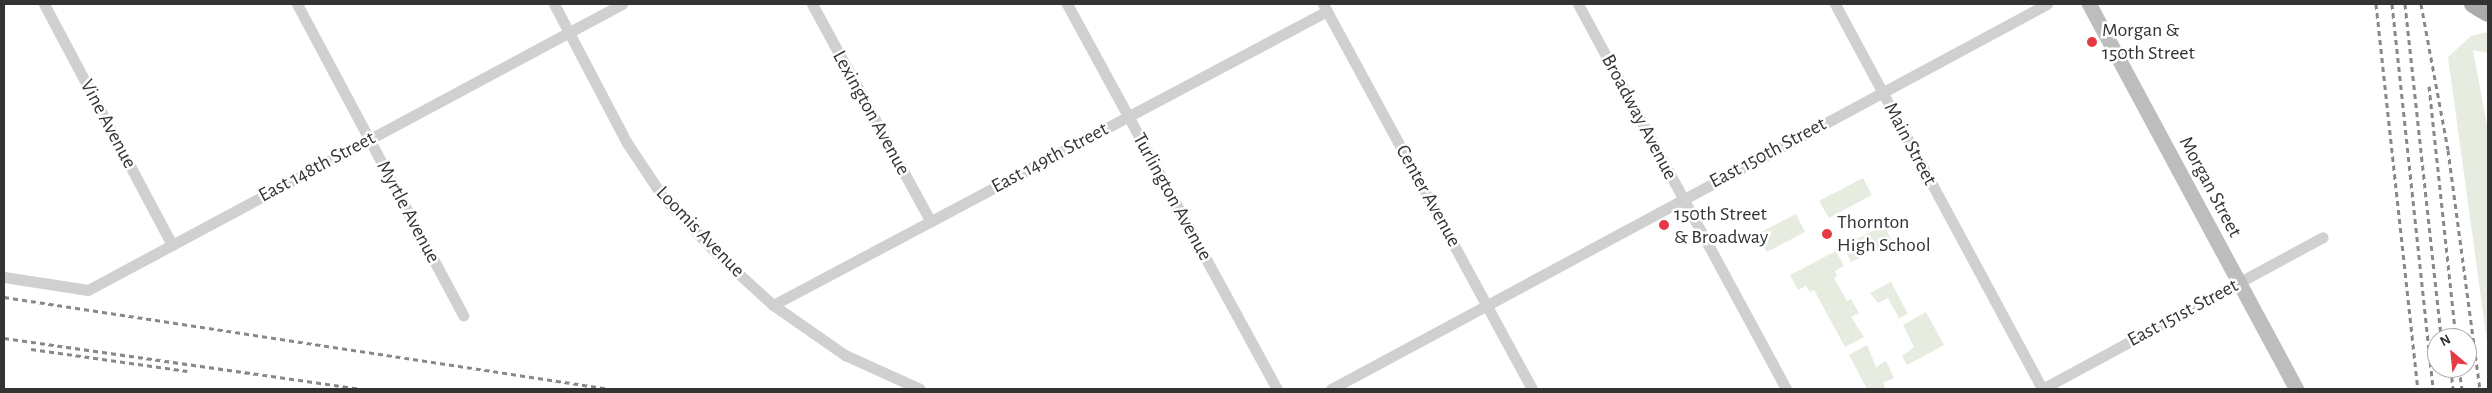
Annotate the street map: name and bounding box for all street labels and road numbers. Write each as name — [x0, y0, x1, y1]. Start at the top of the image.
street label: Lexington Avenue — [827, 47, 915, 179]
street label: Broadway Avenue — [1596, 50, 1682, 184]
street label: Vine Avenue — [75, 75, 141, 173]
street label: Main Street — [1878, 98, 1942, 190]
street label: East 150th Street — [1706, 112, 1830, 194]
street label: East 149th Street — [988, 117, 1112, 199]
street label: East 148th Street — [255, 126, 379, 208]
street label: Turlington Avenue — [1127, 129, 1217, 265]
street label: Morgan Street — [2173, 133, 2247, 241]
street label: Center Avenue — [1390, 141, 1466, 251]
street label: Myrtle Avenue — [371, 157, 445, 267]
street label: Loomis Avenue — [651, 181, 749, 283]
street label: East 151st Street — [2124, 274, 2242, 352]

